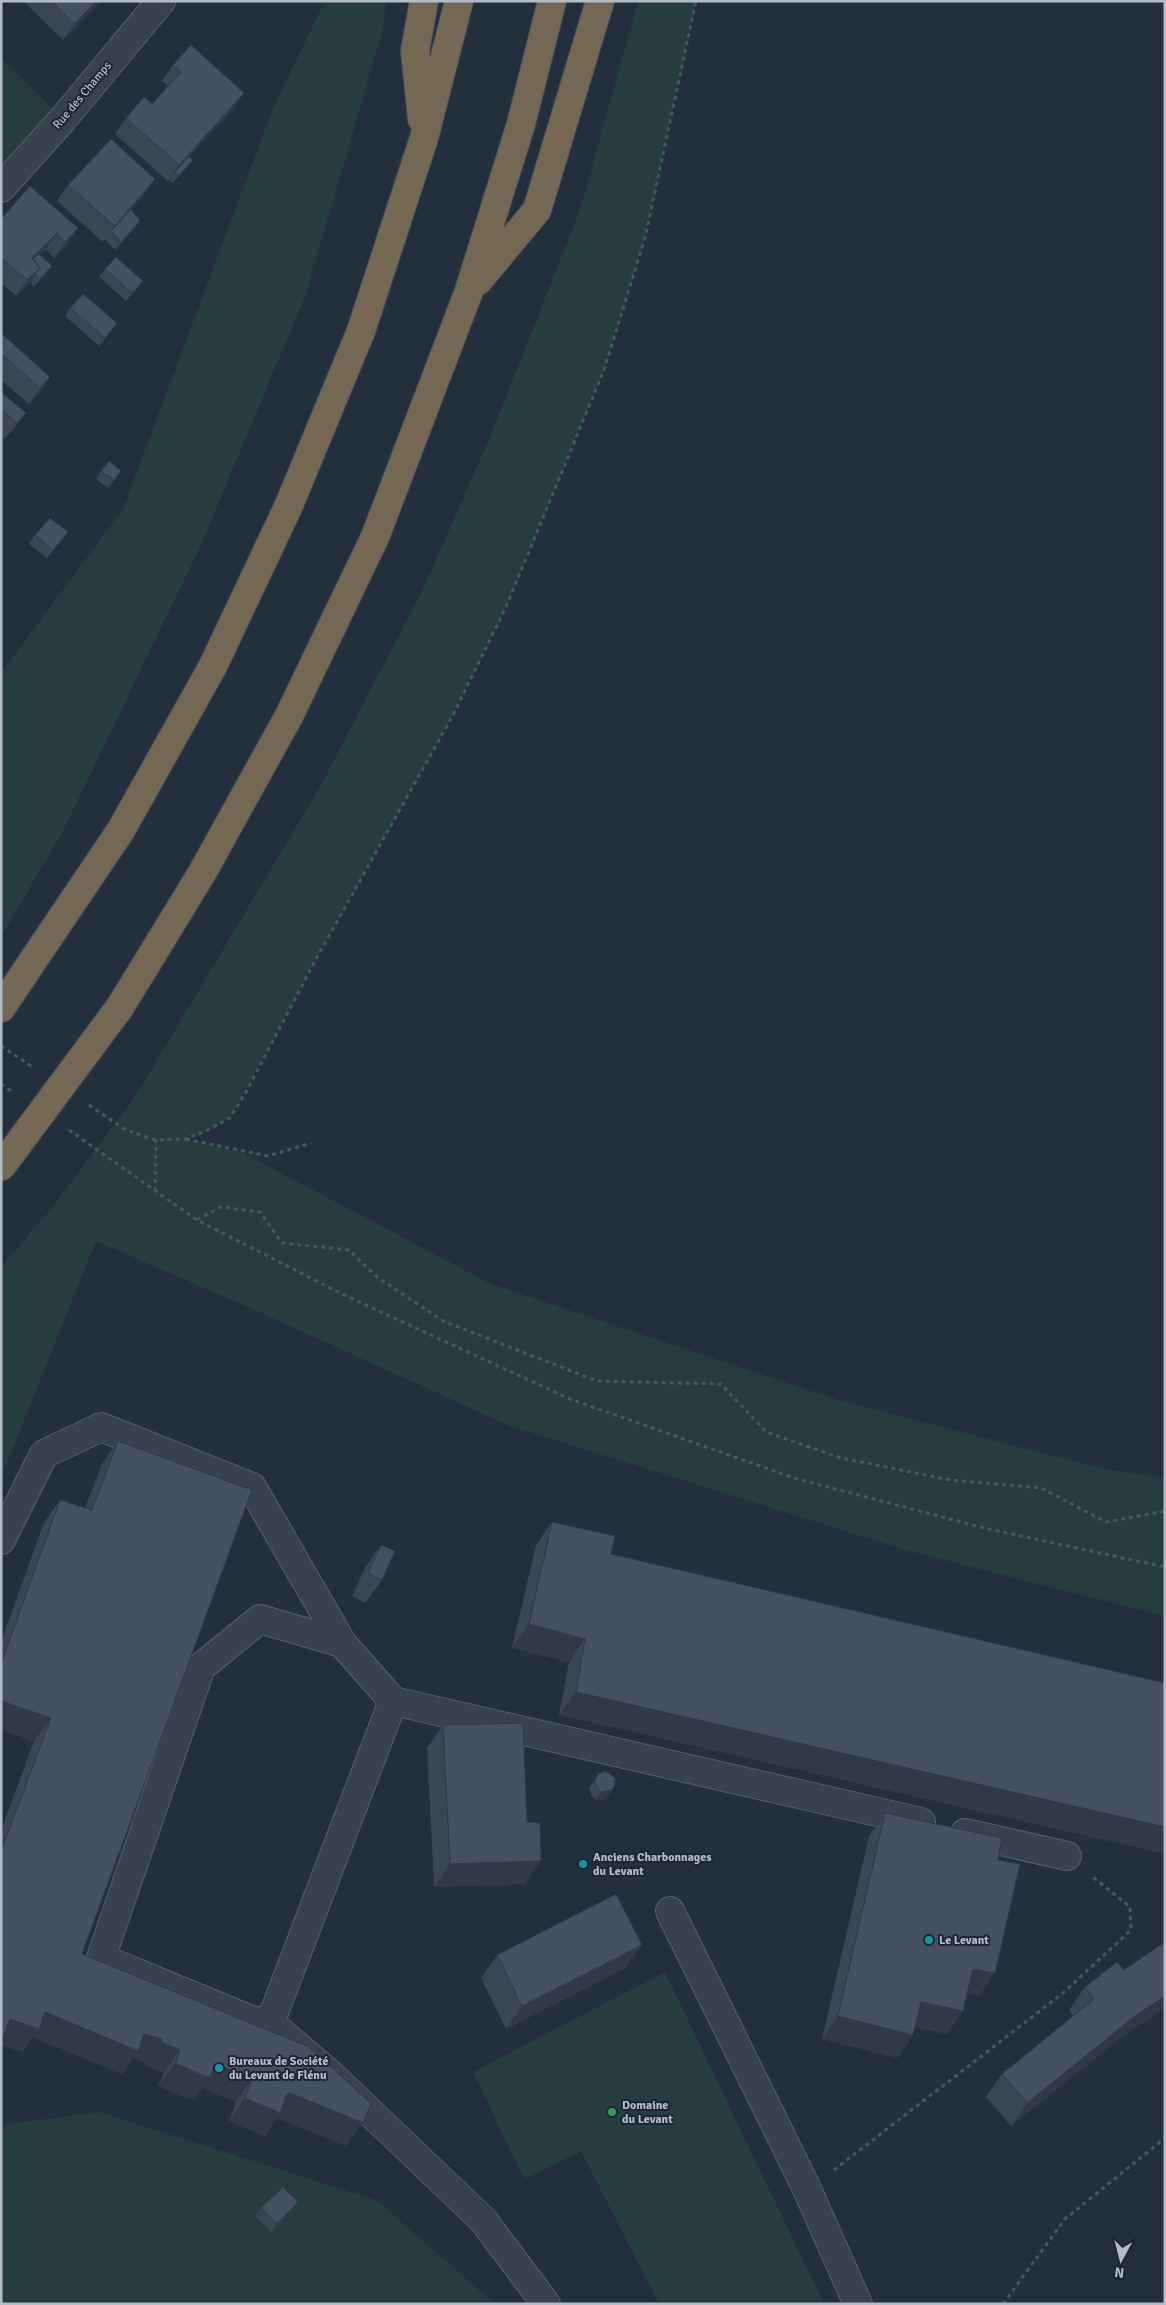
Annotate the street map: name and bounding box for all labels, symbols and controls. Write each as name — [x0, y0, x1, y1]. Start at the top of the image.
street label: Rue des Champs — [50, 59, 115, 132]
place label: Anciens Charbonnages du Levant — [593, 1850, 712, 1879]
marker: Anciens Charbonnages du Levant — [577, 1858, 589, 1870]
place label: Le Levant — [939, 1933, 989, 1948]
marker: Le Levant — [923, 1934, 935, 1946]
place label: Bureaux de Société du Levant de Flénu — [229, 2054, 328, 2083]
marker: Bureaux de Société du Levant de Flénu — [213, 2062, 225, 2074]
place label: Domaine du Levant — [622, 2098, 673, 2127]
marker: Domaine du Levant — [606, 2106, 618, 2118]
north arrow — [1096, 2235, 1146, 2285]
text: N — [1114, 2263, 1125, 2281]

